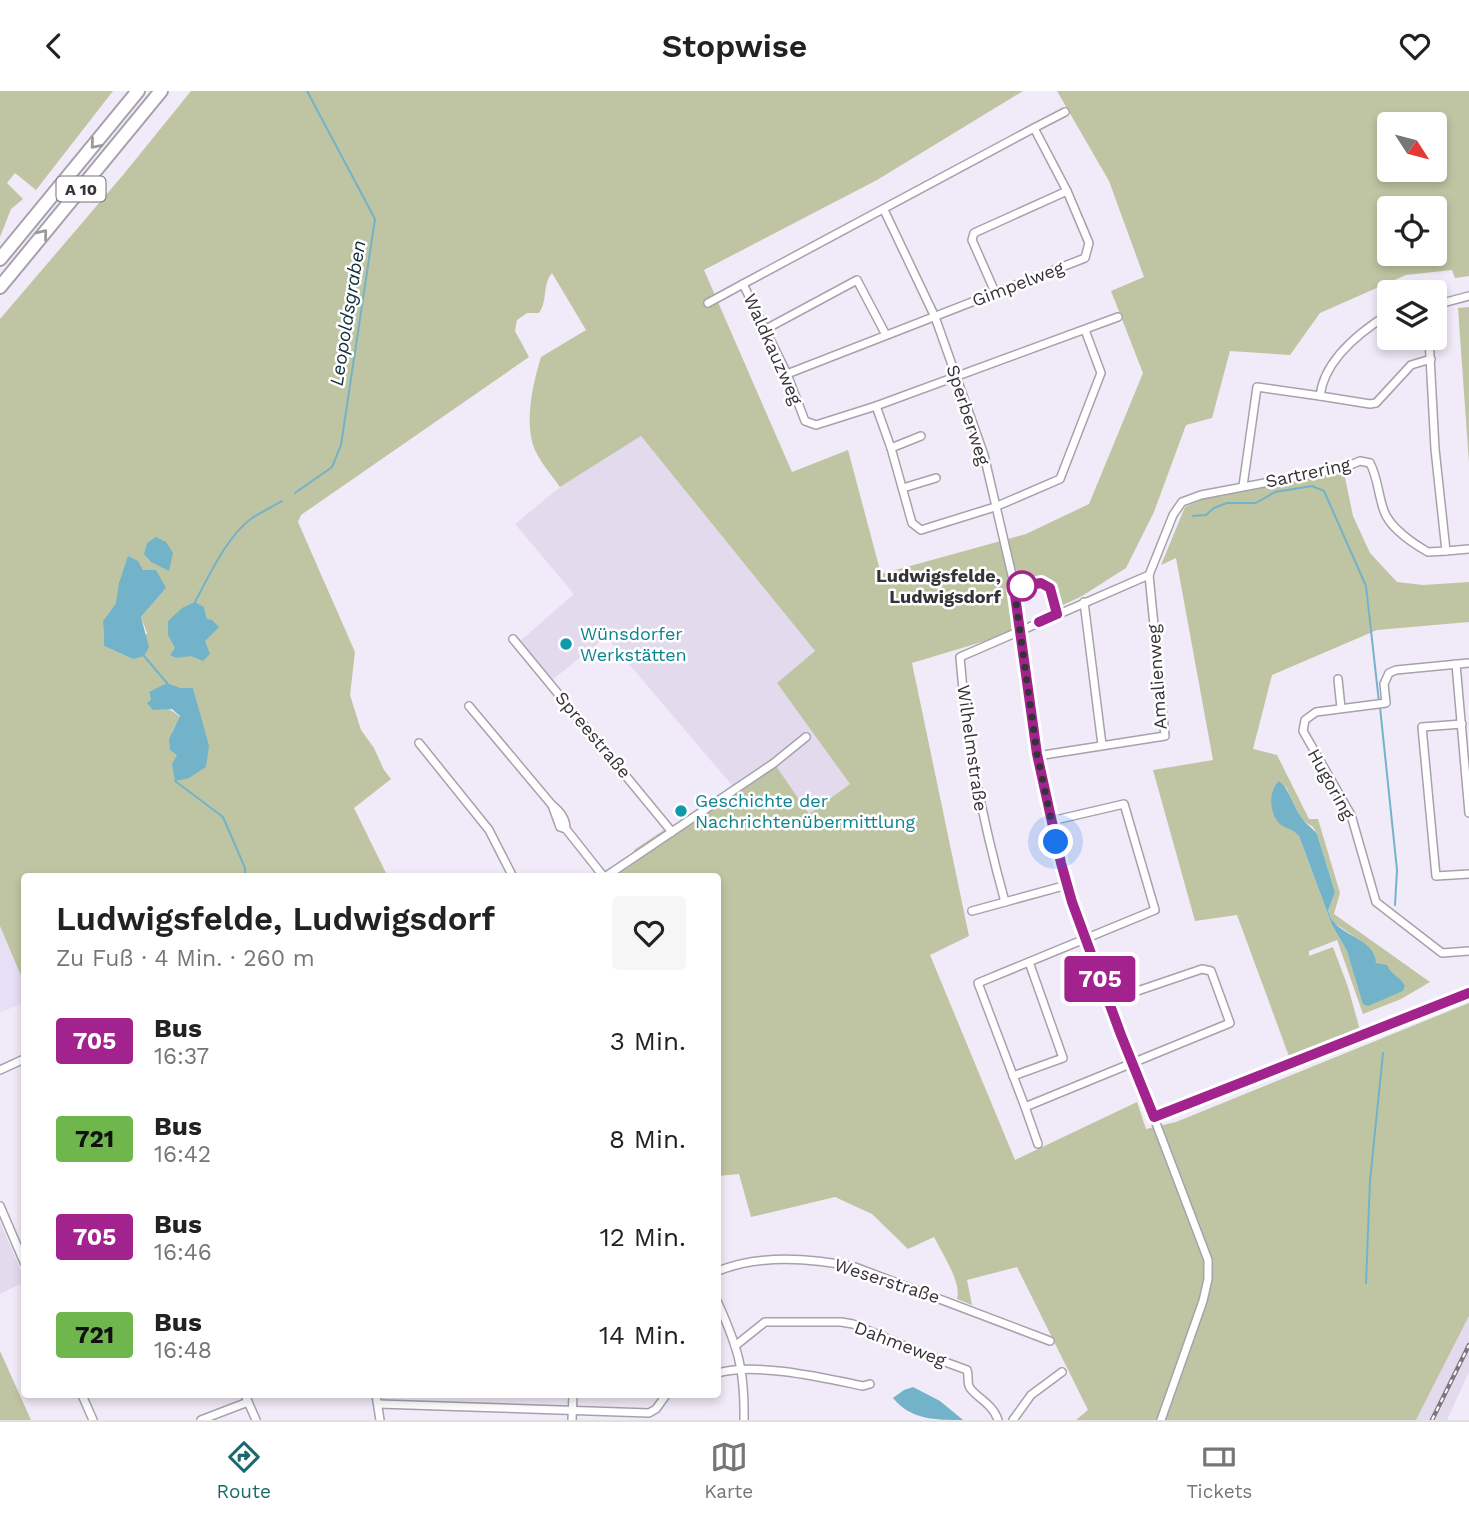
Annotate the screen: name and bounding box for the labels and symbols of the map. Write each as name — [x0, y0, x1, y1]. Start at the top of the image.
north arrow — [1377, 112, 1447, 182]
one-way arrow — [91, 135, 103, 148]
road number: A 10 — [56, 177, 106, 201]
one-way arrow — [35, 230, 47, 243]
water label: Leopoldsgraben — [325, 239, 370, 388]
street label: Gimpelweg — [969, 256, 1067, 311]
street label: Waldkauzweg — [740, 290, 807, 408]
street label: Sperberweg — [942, 362, 995, 468]
street label: Sartrering — [1264, 453, 1353, 492]
place label: Ludwigsfelde, Ludwigsdorf — [876, 565, 1002, 607]
marker: Ludwigsfelde, Ludwigsdorf — [1007, 571, 1037, 601]
place label: Wünsdorfer Werkstätten — [580, 623, 687, 665]
street label: Amalienweg — [1142, 623, 1171, 730]
marker: Wünsdorfer Werkstätten — [558, 636, 574, 652]
street label: Wilhelmstraße — [953, 683, 992, 813]
street label: Spreestraße — [551, 687, 636, 782]
street label: Hugoring — [1303, 745, 1360, 823]
place label: Geschichte der Nachrichtenübermittlung — [695, 790, 916, 832]
marker: Geschichte der Nachrichtenübermittlung — [673, 803, 689, 819]
your location — [1038, 824, 1073, 859]
line badge: 705 — [1060, 956, 1140, 1002]
street label: Weserstraße — [832, 1254, 943, 1307]
street label: Dahmeweg — [851, 1316, 949, 1371]

